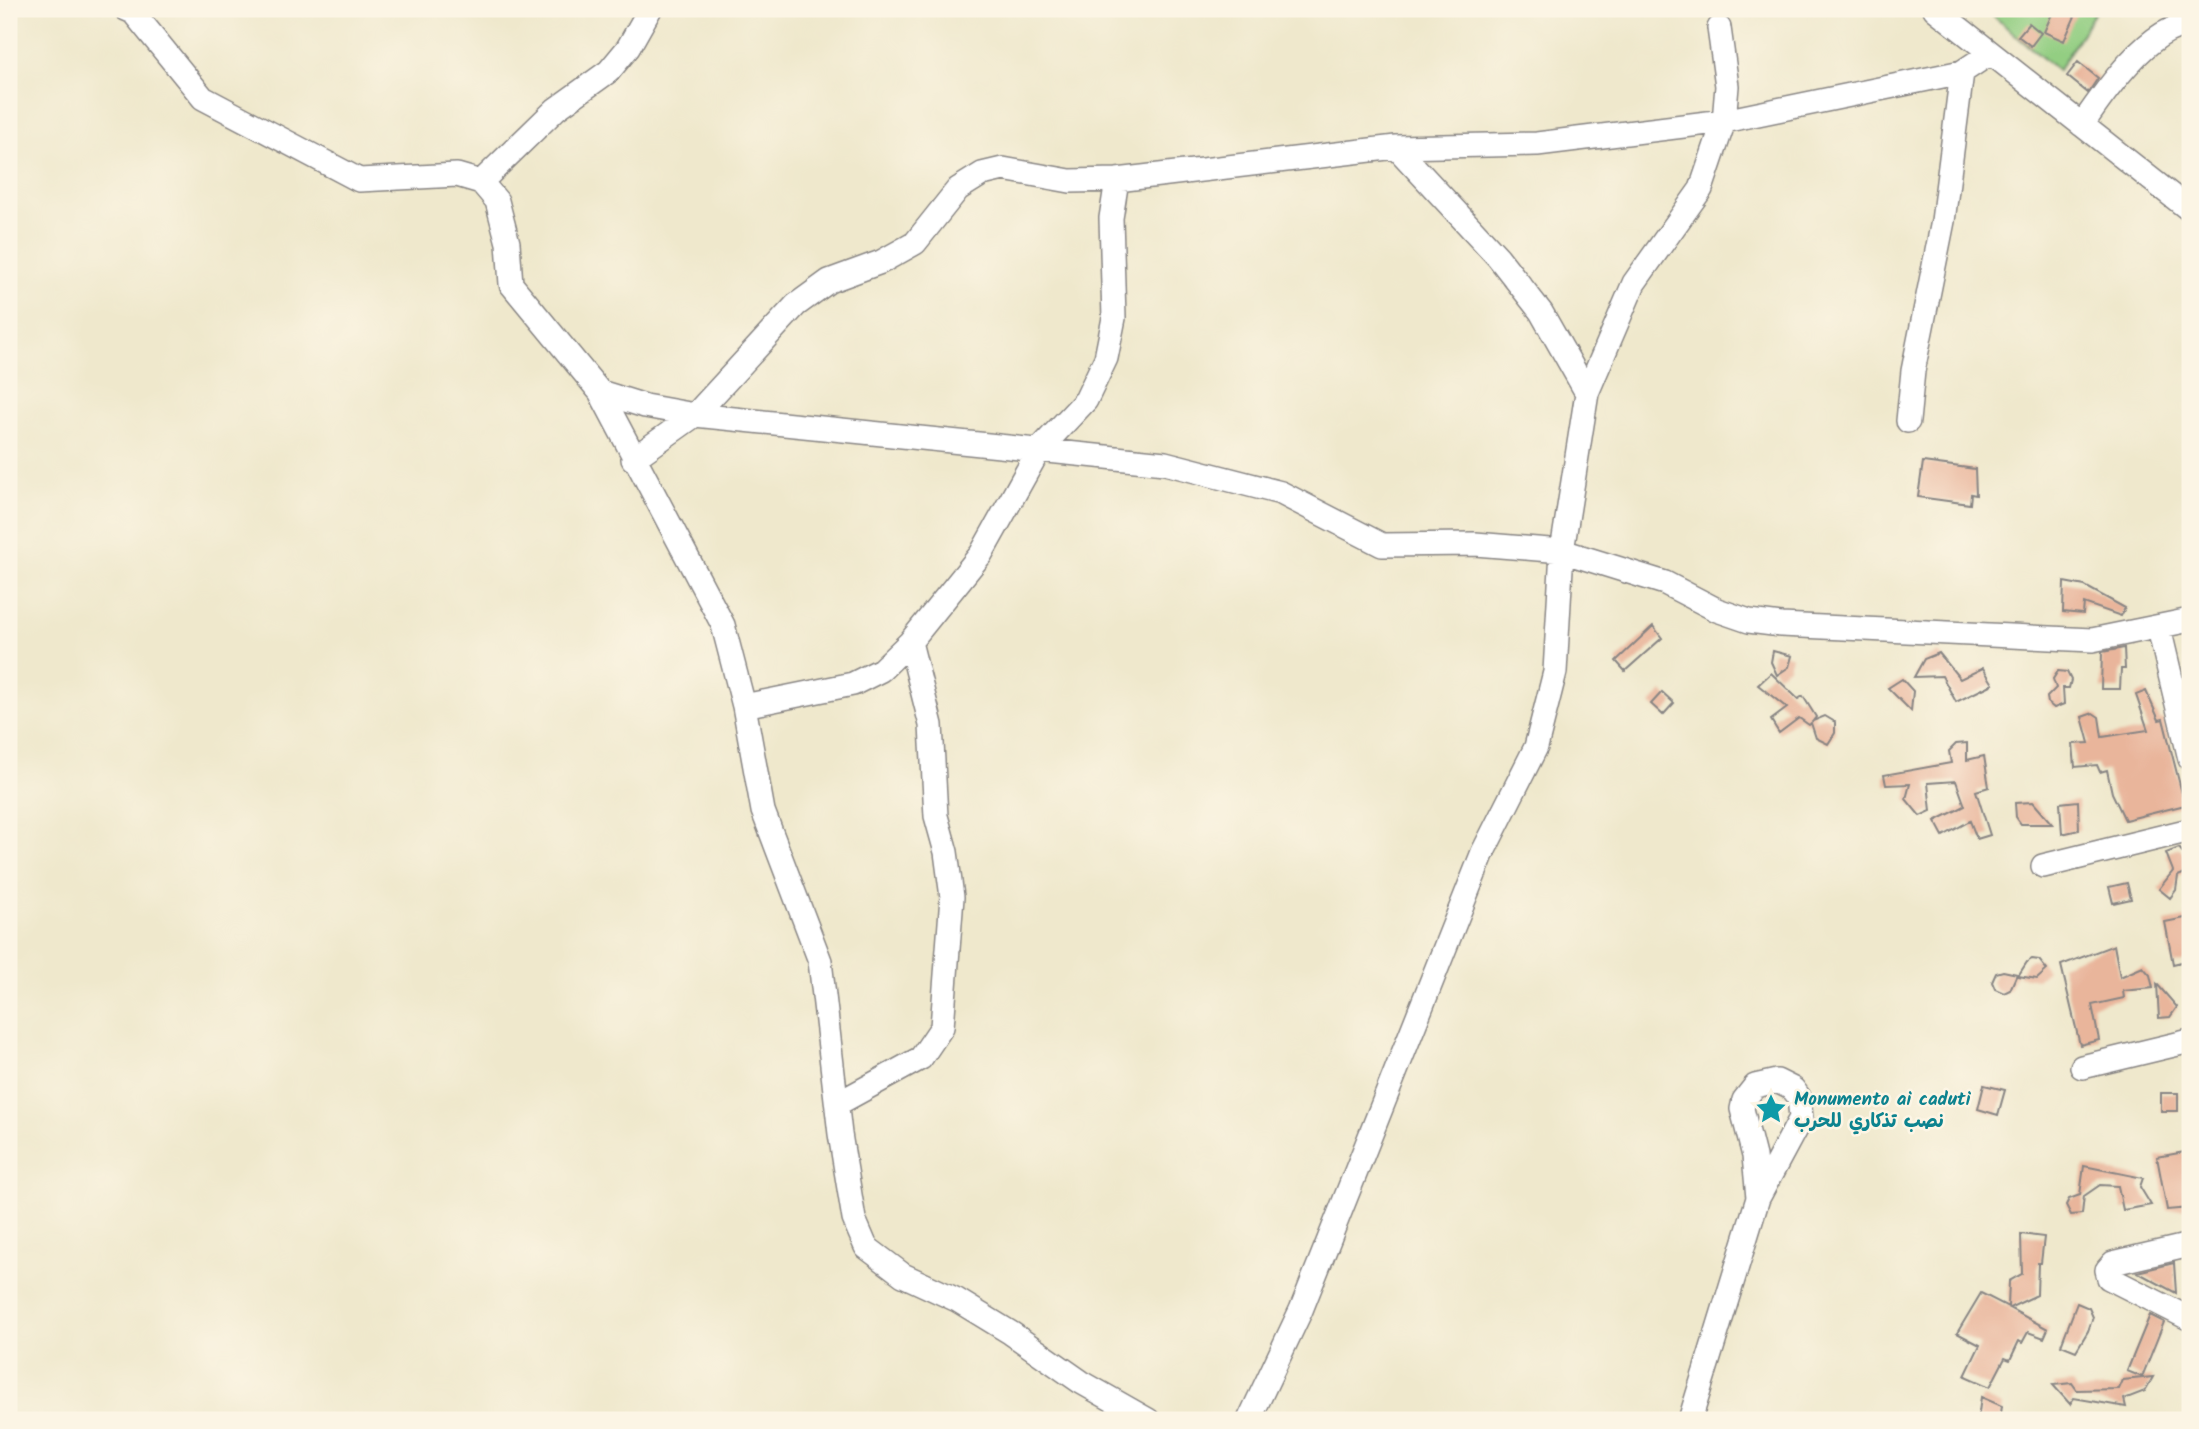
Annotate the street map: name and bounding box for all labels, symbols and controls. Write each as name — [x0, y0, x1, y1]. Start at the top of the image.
place label: Monumento ai caduti نصب تذكاري للحرب — [1794, 1085, 1972, 1137]
place icon: Monumento ai caduti نصب تذكاري للحرب — [1754, 1092, 1788, 1126]

